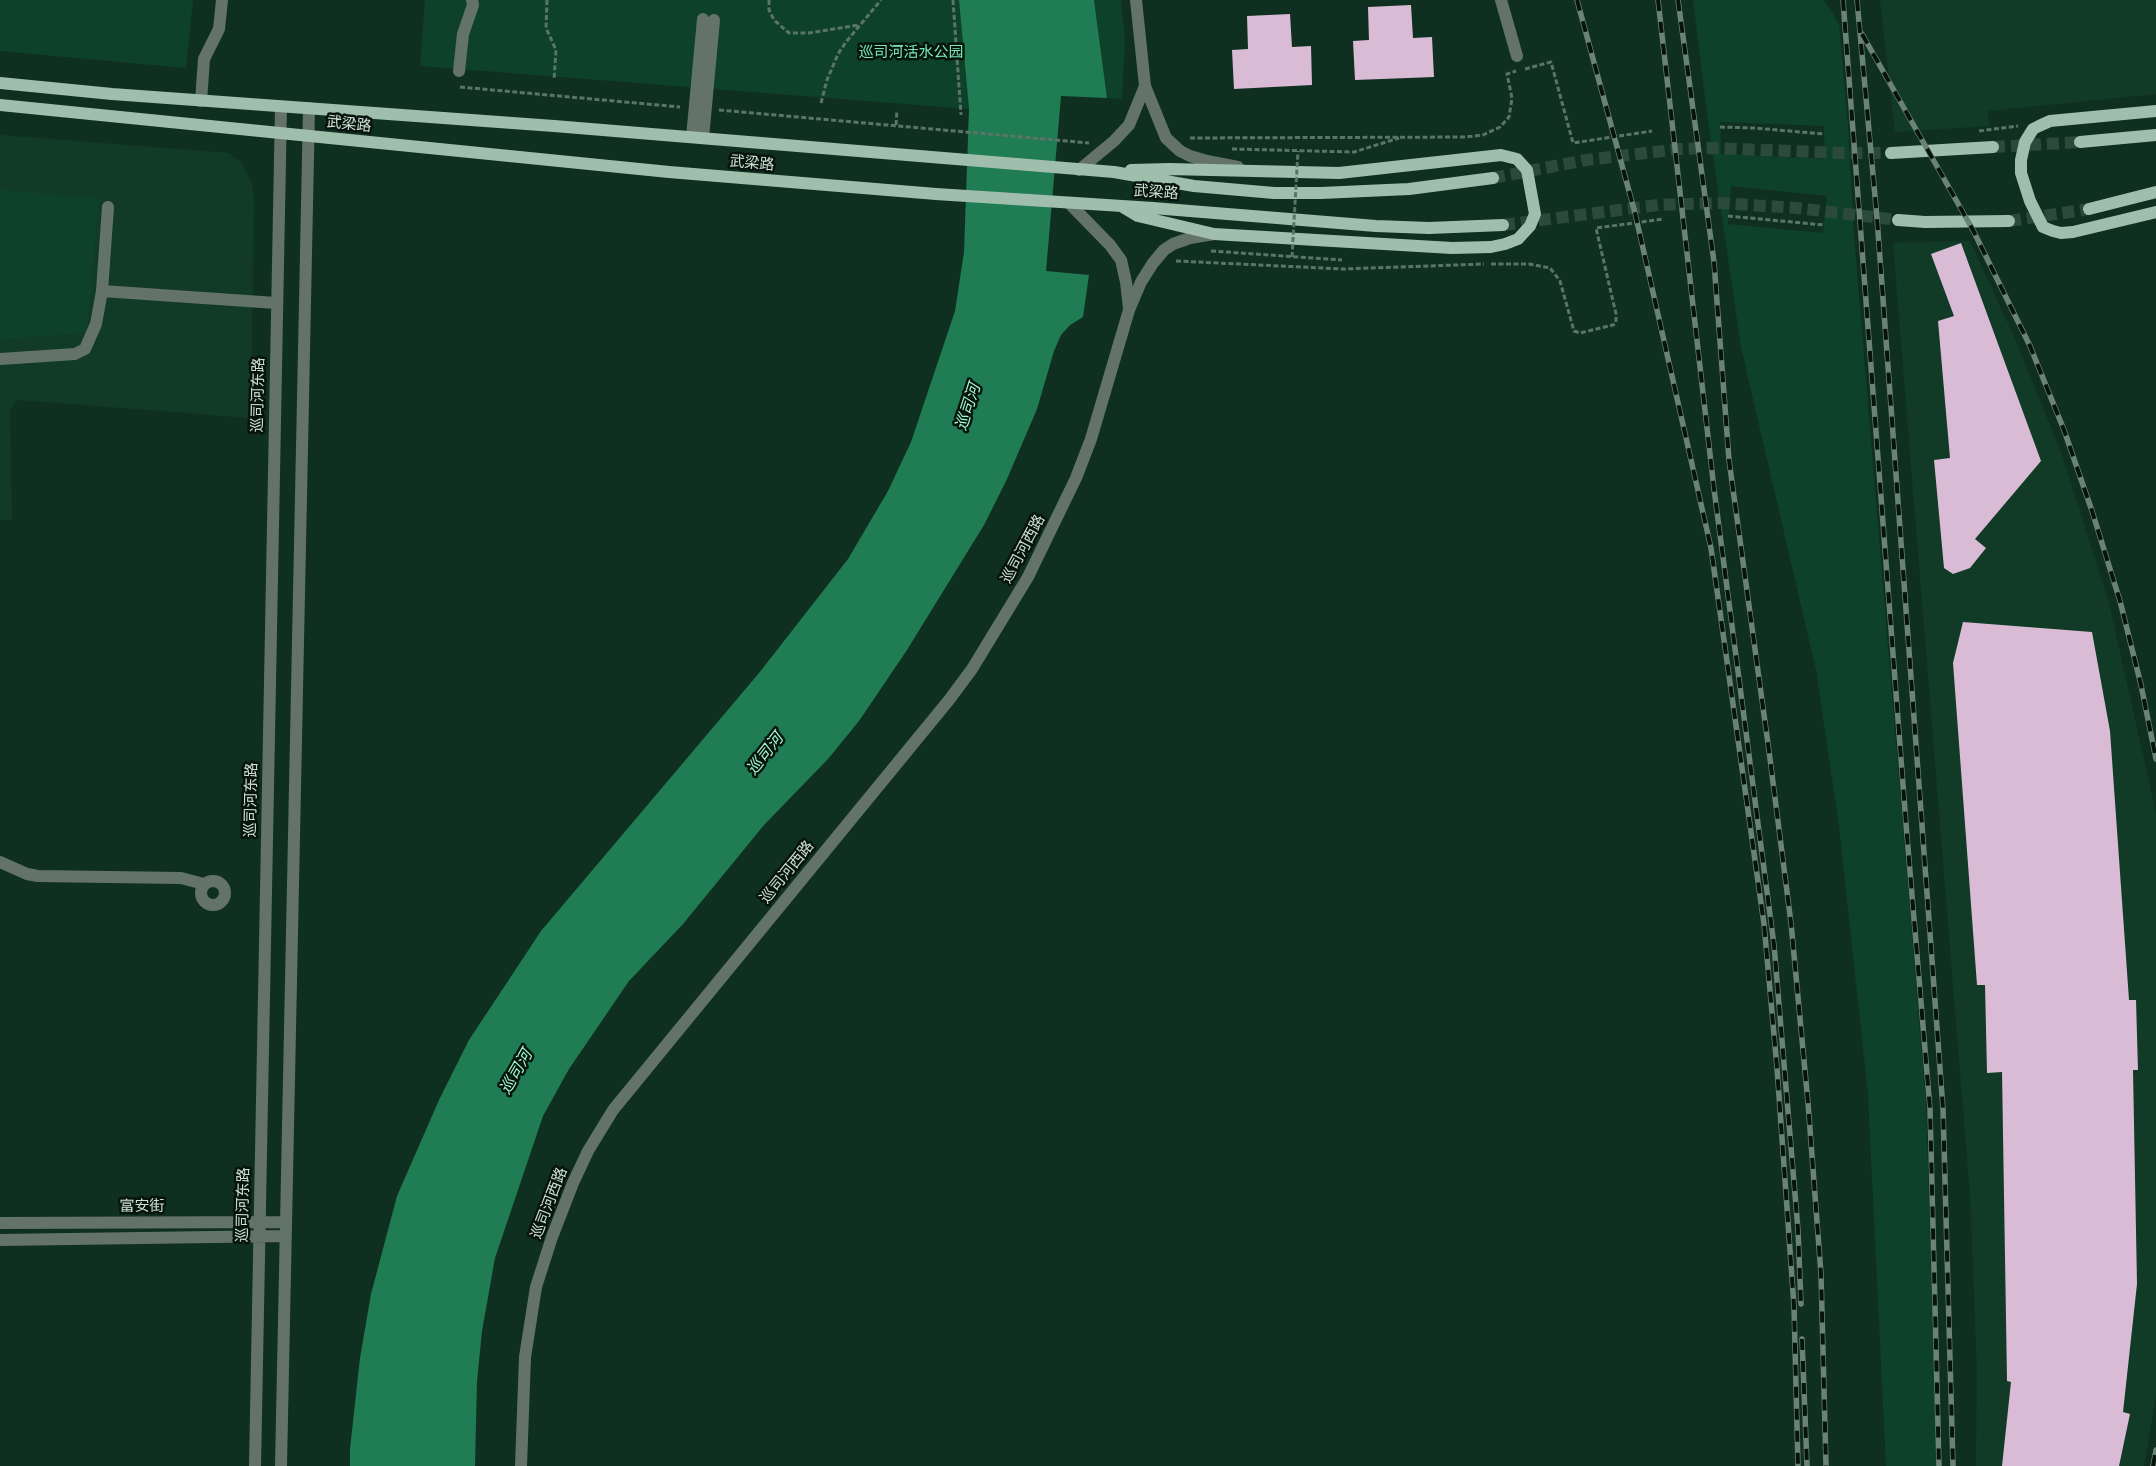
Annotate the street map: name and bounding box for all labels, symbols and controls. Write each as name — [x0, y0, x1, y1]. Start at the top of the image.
park label: 巡司河活水公园 — [859, 43, 963, 61]
street label: 武梁路 — [326, 113, 372, 135]
street label: 武梁路 — [729, 152, 775, 174]
street label: 武梁路 — [1133, 181, 1179, 203]
street label: 巡司河东路 — [248, 357, 268, 433]
water label: 巡司河 — [951, 381, 985, 433]
street label: 巡司河西路 — [997, 512, 1049, 586]
water label: 巡司河 — [743, 729, 787, 779]
street label: 巡司河东路 — [241, 762, 261, 838]
street label: 巡司河西路 — [756, 837, 818, 907]
water label: 巡司河 — [496, 1046, 536, 1098]
street label: 巡司河西路 — [527, 1165, 571, 1241]
street label: 巡司河东路 — [233, 1167, 253, 1243]
street label: 富安街 — [120, 1197, 164, 1215]

